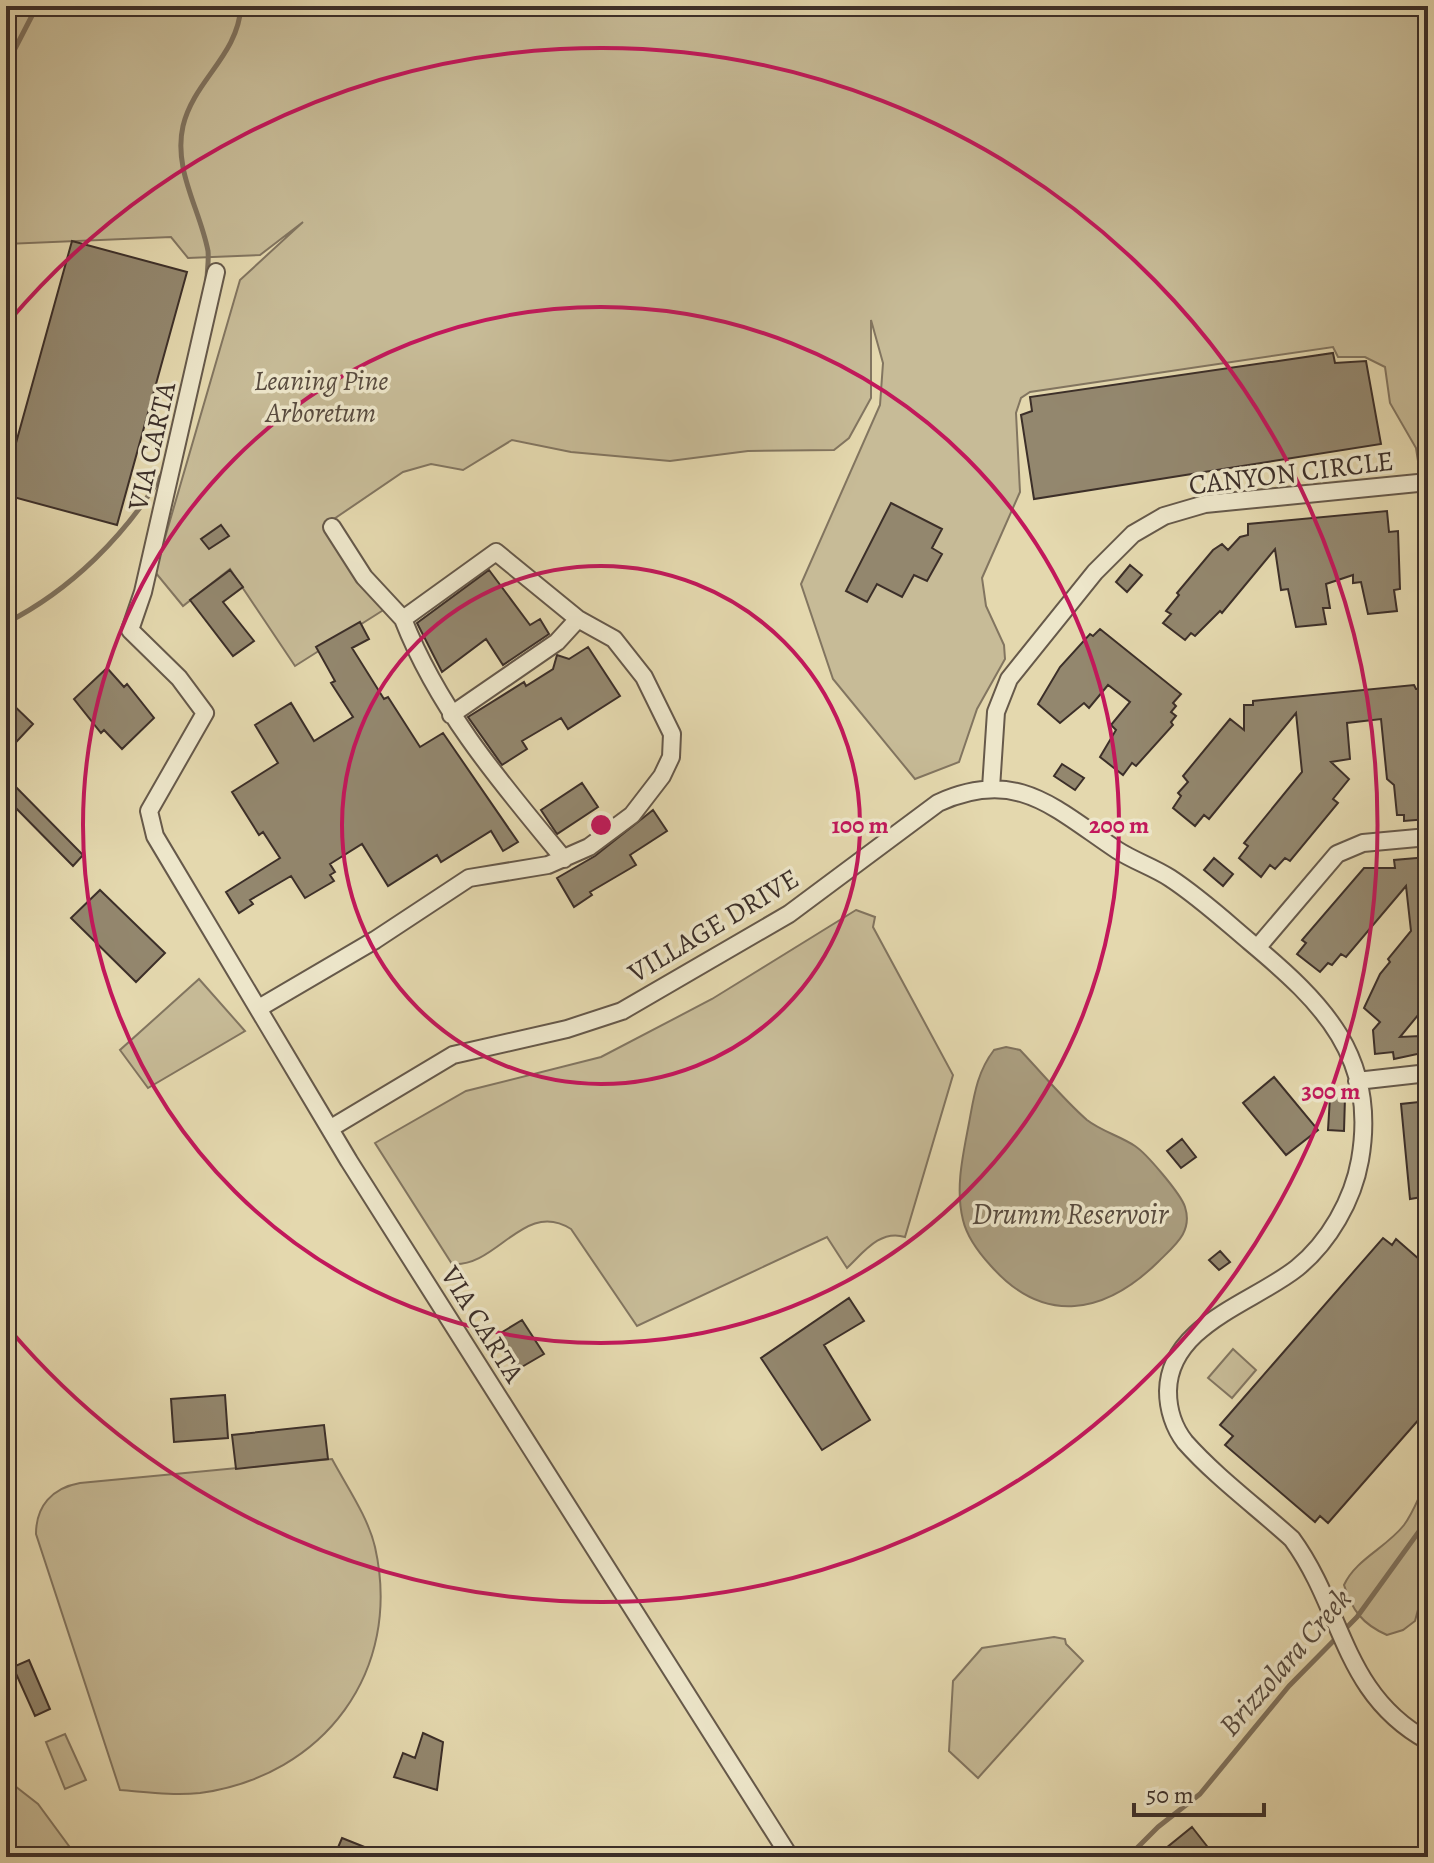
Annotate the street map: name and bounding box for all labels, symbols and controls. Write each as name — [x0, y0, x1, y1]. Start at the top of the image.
park label: Leaning Pine Arboretum — [254, 362, 388, 432]
street label: VIA CARTA — [119, 378, 185, 515]
street label: CANYON CIRCLE — [1187, 442, 1396, 504]
text: 100 m — [831, 809, 889, 841]
text: 200 m — [1089, 809, 1149, 841]
centre of rings — [587, 811, 615, 839]
street label: VILLAGE DRIVE — [620, 860, 806, 992]
text: 300 m — [1302, 1075, 1360, 1107]
water label: Drumm Reservoir — [972, 1194, 1170, 1234]
street label: VIA CARTA — [431, 1258, 533, 1391]
water label: Brizzolara Creek — [1210, 1579, 1360, 1745]
scale bar — [1134, 1767, 1264, 1817]
text: 50 m — [1146, 1779, 1194, 1811]

